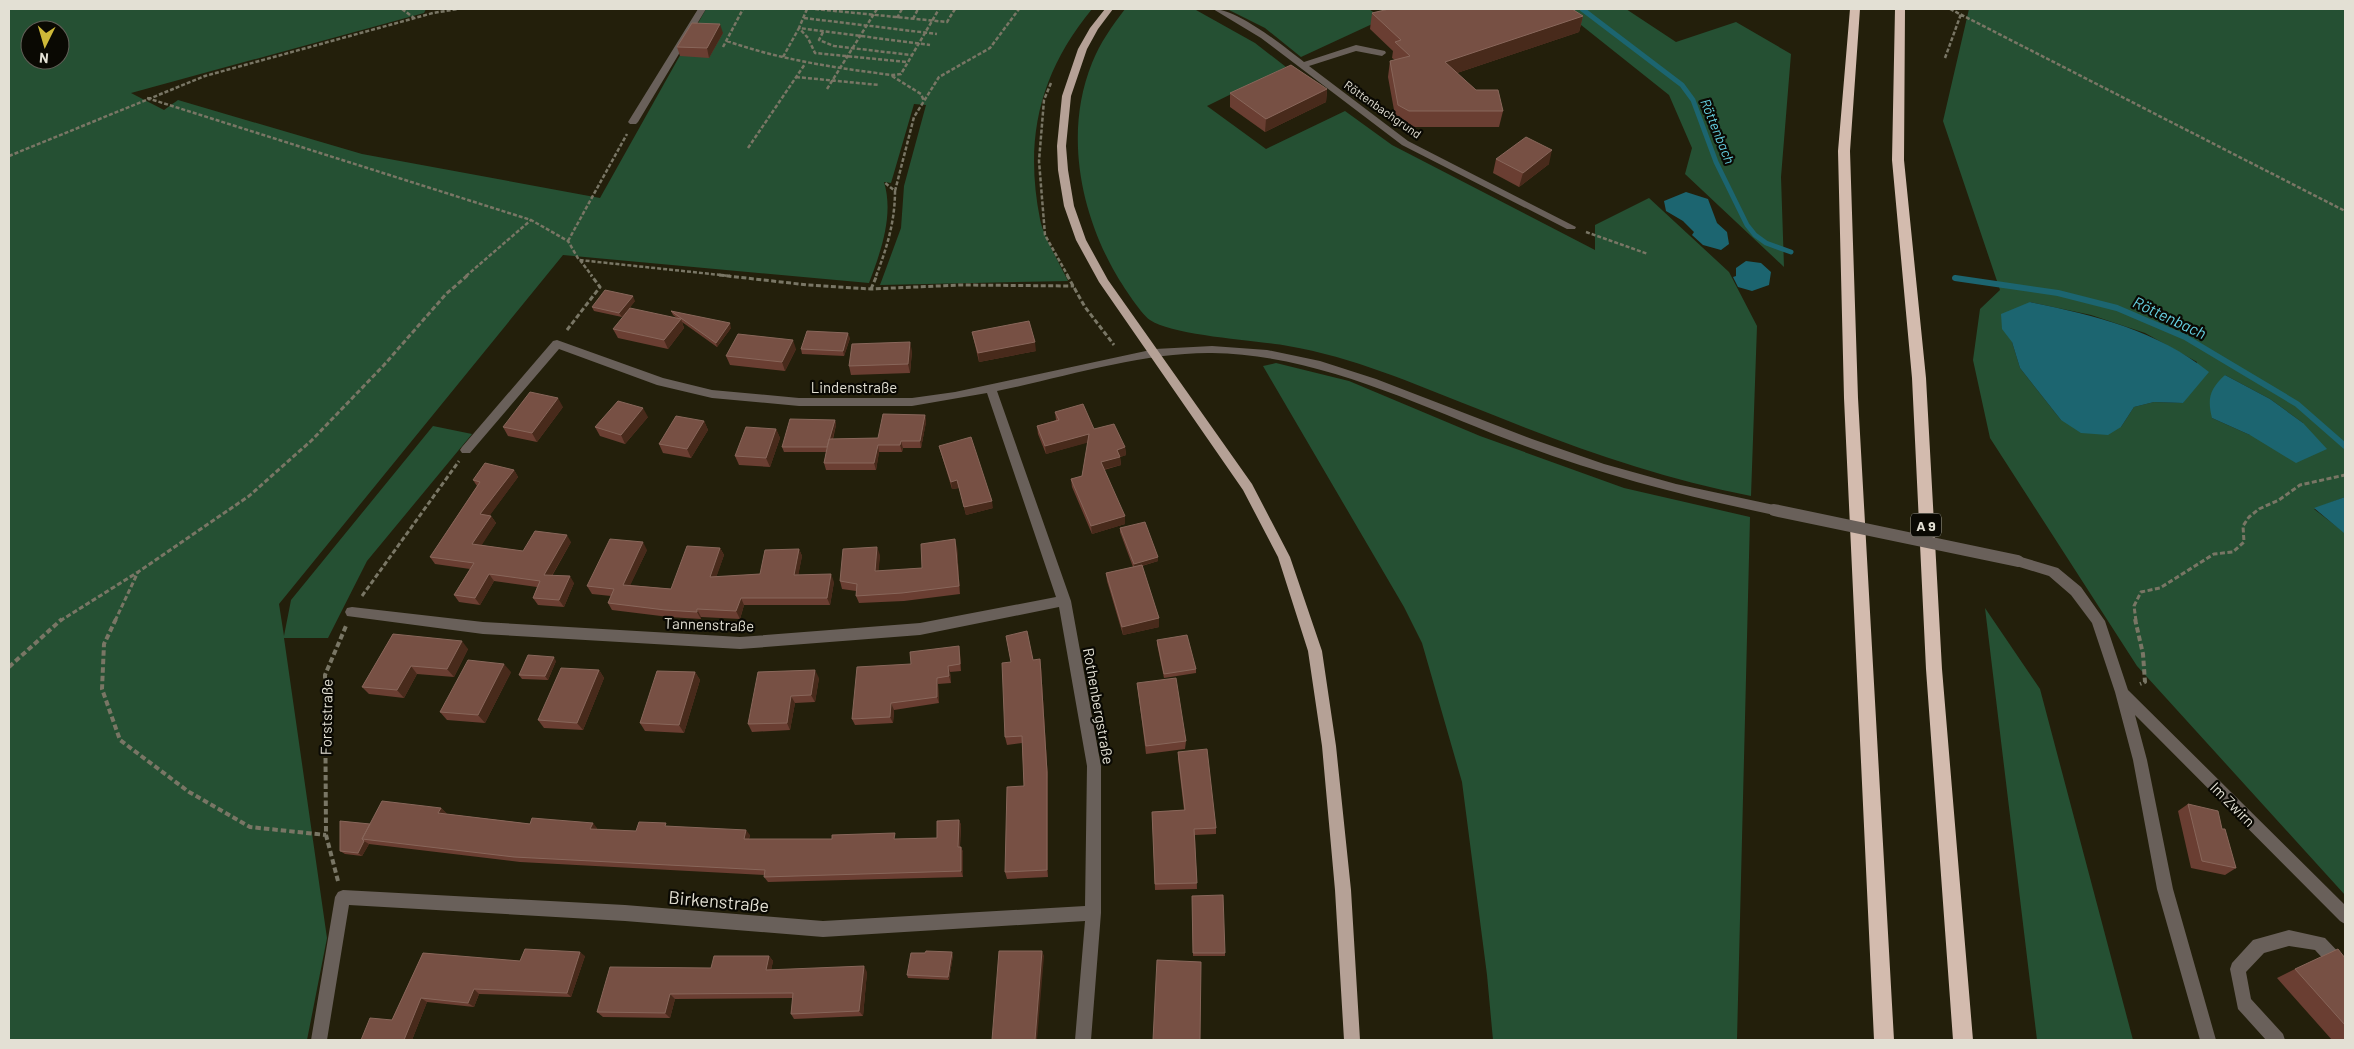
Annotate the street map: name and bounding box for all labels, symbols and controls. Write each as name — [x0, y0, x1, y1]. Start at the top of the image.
north arrow — [20, 20, 70, 70]
text: N — [38, 50, 49, 67]
street label: Röttenbachgrund — [1342, 77, 1424, 141]
water label: Röttenbach — [1697, 96, 1739, 166]
water label: Röttenbach — [2130, 292, 2210, 342]
street label: Lindenstraße — [811, 378, 897, 396]
road number: A 9 — [1911, 514, 1941, 536]
street label: Tannenstraße — [664, 613, 754, 635]
street label: Rothenbergstraße — [1080, 646, 1118, 766]
street label: Forststraße — [316, 679, 336, 755]
street label: Im Zwirn — [2207, 778, 2259, 830]
street label: Birkenstraße — [668, 886, 770, 916]

